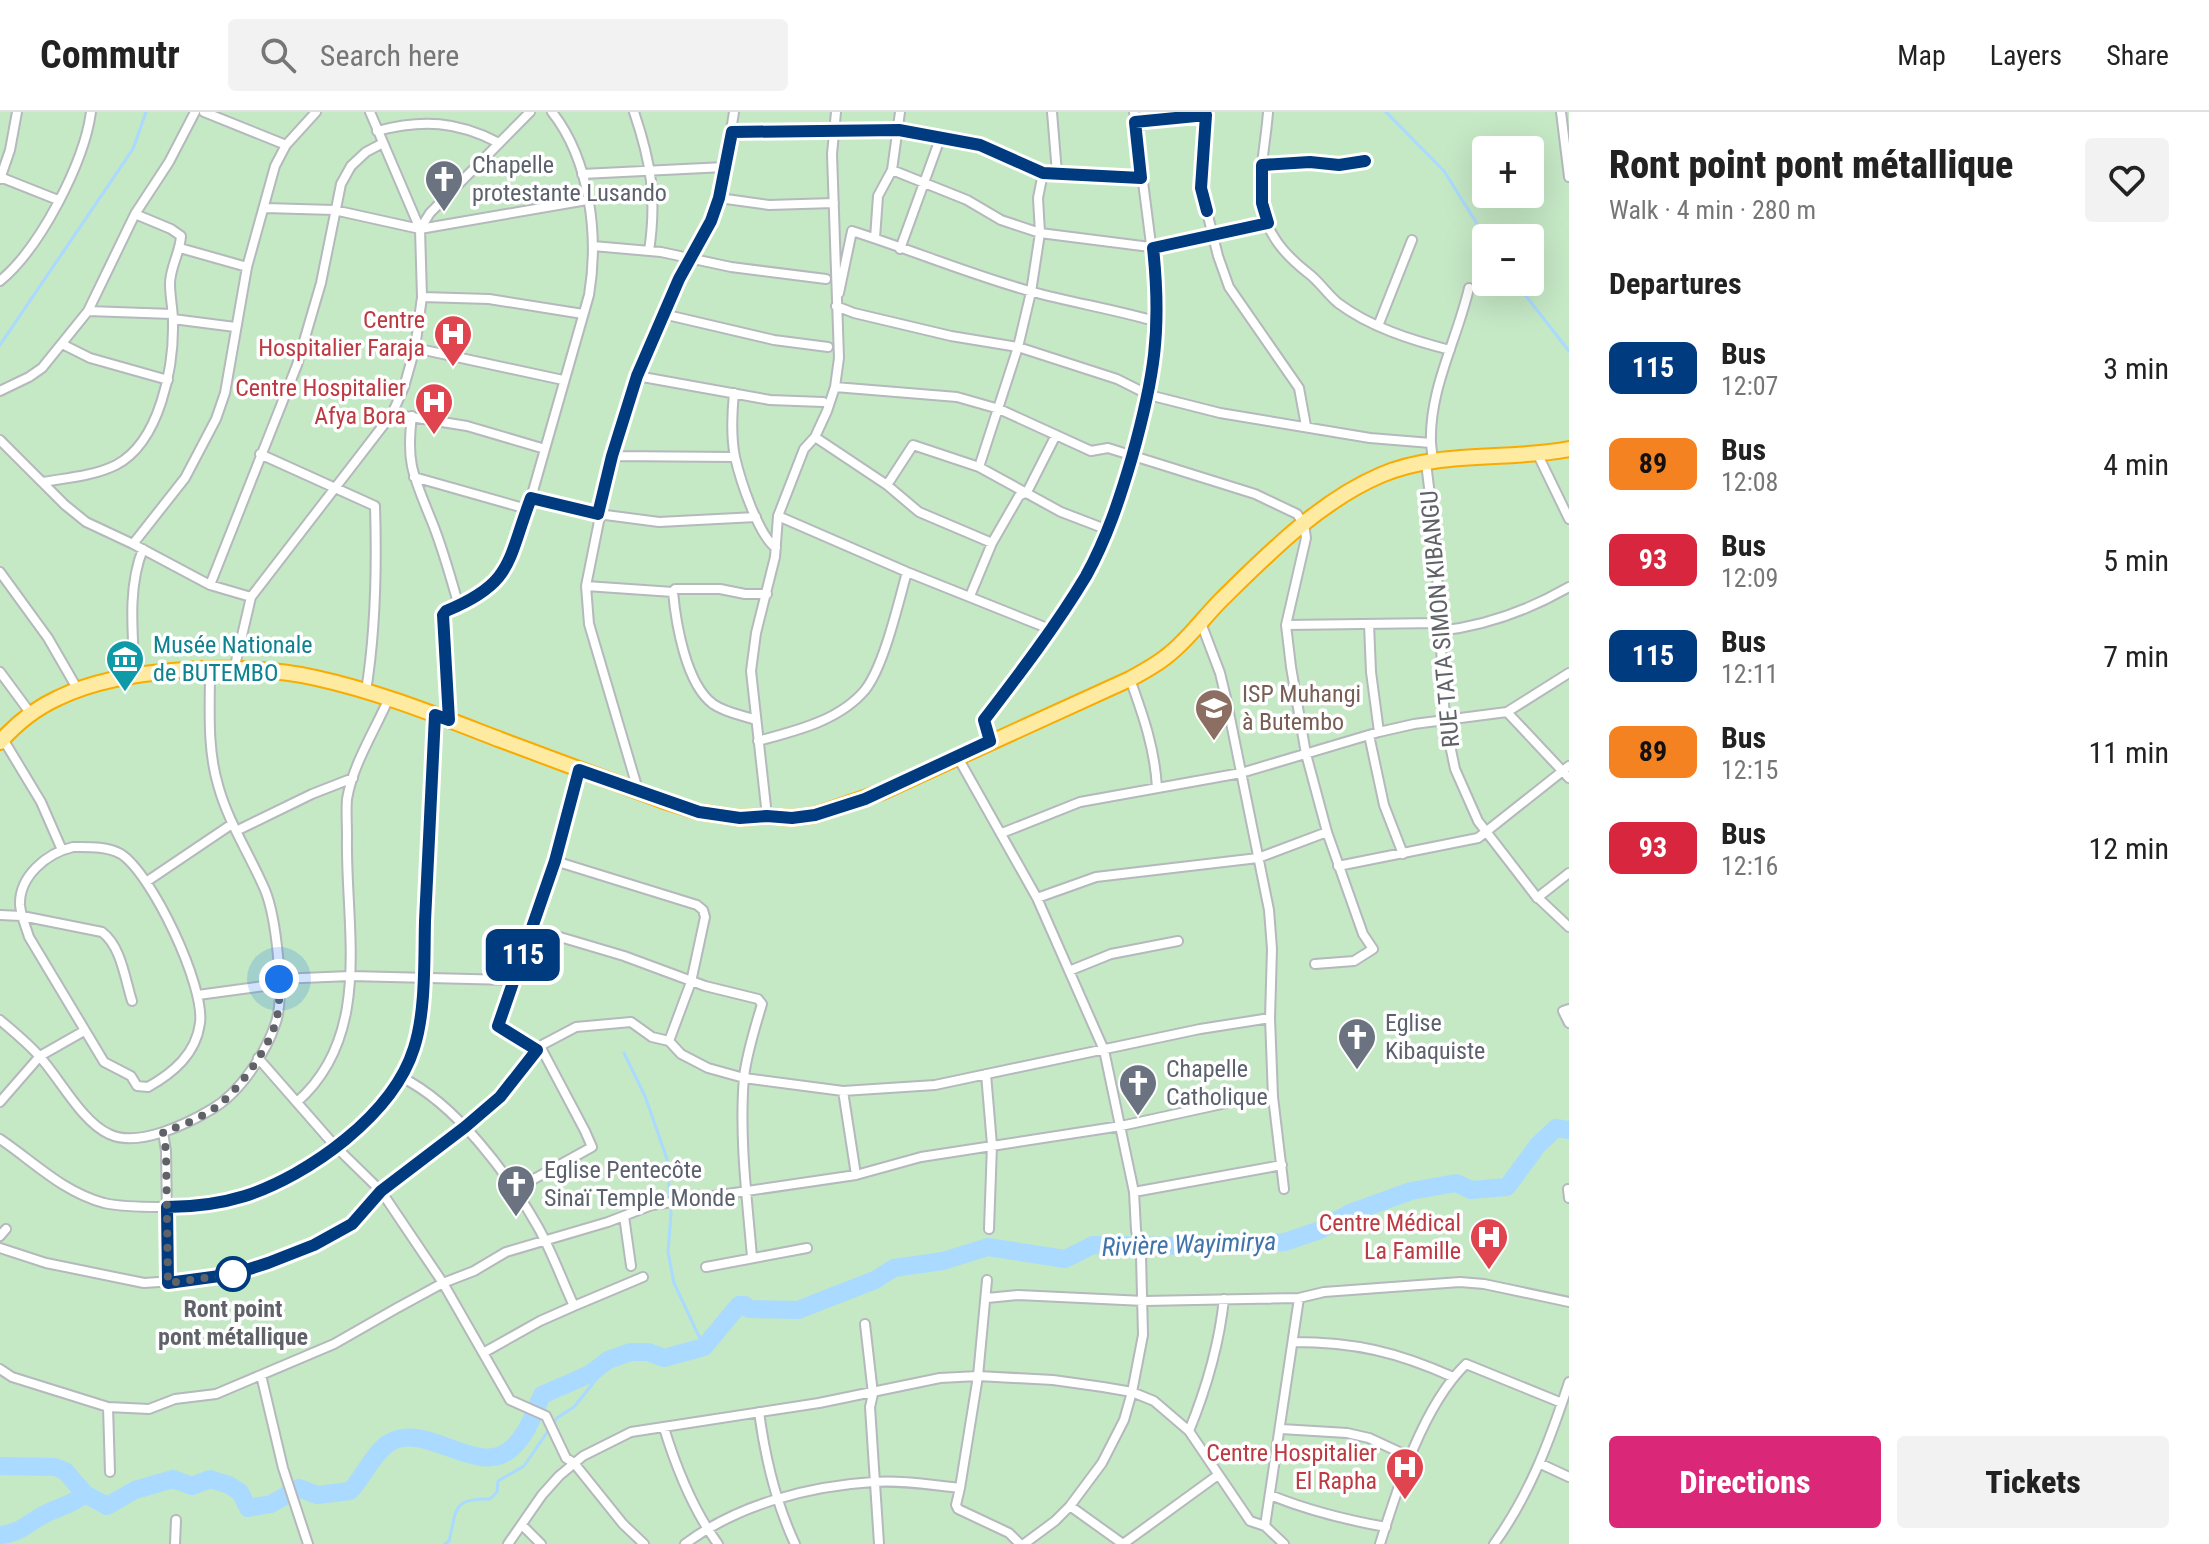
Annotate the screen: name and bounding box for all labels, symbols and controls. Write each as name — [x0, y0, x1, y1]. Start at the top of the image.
search box — [228, 19, 788, 91]
text: Commutr — [40, 33, 180, 77]
icon: search — [256, 33, 300, 77]
text: Search here — [320, 38, 459, 73]
text: Map — [1897, 39, 1946, 72]
text: Layers — [1990, 39, 2062, 72]
text: Share — [2106, 39, 2169, 72]
map controls — [1472, 136, 1544, 296]
button: + — [1472, 136, 1544, 208]
button: heart — [2085, 138, 2169, 222]
text: Ront point pont métallique — [1609, 143, 2013, 187]
place label: Chapelle protestante Lusando — [472, 151, 667, 207]
church icon: Chapelle protestante Lusando — [423, 158, 465, 213]
text: Walk · 4 min · 280 m — [1609, 195, 1816, 225]
button: − — [1472, 224, 1544, 296]
text: Departures — [1609, 266, 1742, 301]
place label: Centre Hospitalier Faraja — [258, 306, 425, 362]
hospital icon: Centre Hospitalier Faraja — [432, 313, 474, 368]
text: Bus — [1721, 336, 1766, 371]
text: 115 — [1632, 351, 1674, 384]
text: 3 min — [2103, 351, 2169, 386]
text: 12:07 — [1721, 371, 1778, 401]
place label: Centre Hospitalier Afya Bora — [235, 374, 406, 430]
hospital icon: Centre Hospitalier Afya Bora — [413, 381, 455, 436]
text: Bus — [1721, 432, 1766, 467]
text: 89 — [1639, 447, 1667, 480]
text: 4 min — [2103, 447, 2169, 482]
text: 12:08 — [1721, 467, 1778, 497]
street label: RUE TATA SIMON KIBANGU — [1415, 489, 1465, 749]
text: Bus — [1721, 528, 1766, 563]
text: 93 — [1639, 543, 1667, 576]
text: 5 min — [2103, 543, 2169, 578]
text: 12:09 — [1721, 563, 1778, 593]
text: Bus — [1721, 624, 1766, 659]
place label: Musée Nationale de BUTEMBO — [153, 631, 313, 687]
museum icon: Musée Nationale de BUTEMBO — [104, 638, 146, 693]
text: 115 — [1632, 639, 1674, 672]
text: 7 min — [2103, 639, 2169, 674]
text: 12:11 — [1721, 659, 1778, 689]
place label: ISP Muhangi à Butembo — [1242, 680, 1361, 736]
school or university icon: ISP Muhangi à Butembo — [1193, 687, 1235, 742]
text: Bus — [1721, 720, 1766, 755]
text: 89 — [1639, 735, 1667, 768]
text: 11 min — [2088, 735, 2169, 770]
text: 12:15 — [1721, 755, 1778, 785]
text: Bus — [1721, 816, 1766, 851]
text: 93 — [1639, 831, 1667, 864]
text: 12 min — [2088, 831, 2169, 866]
text: 12:16 — [1721, 851, 1778, 881]
line badge: 115 — [477, 929, 569, 981]
text: 115 — [502, 938, 544, 971]
your location — [259, 959, 299, 999]
place label: Eglise Kibaquiste — [1385, 1009, 1485, 1065]
church icon: Eglise Kibaquiste — [1336, 1016, 1378, 1071]
place label: Chapelle Catholique — [1166, 1055, 1268, 1111]
church icon: Chapelle Catholique — [1117, 1062, 1159, 1117]
place label: Eglise Pentecôte Sinaï Temple Monde — [544, 1156, 735, 1212]
church icon: Eglise Pentecôte Sinaï Temple Monde — [495, 1163, 537, 1218]
place label: Centre Médical La Famille — [1319, 1209, 1461, 1265]
hospital icon: Centre Médical La Famille — [1468, 1216, 1510, 1271]
water label: Rivière Wayimirya — [1101, 1226, 1277, 1262]
marker: Ront point pont métallique — [216, 1257, 250, 1291]
place label: Ront point pont métallique — [158, 1295, 308, 1351]
button: Directions — [1609, 1436, 1881, 1528]
button: Tickets — [1897, 1436, 2169, 1528]
place label: Centre Hospitalier El Rapha — [1206, 1439, 1377, 1495]
hospital icon: Centre Hospitalier El Rapha — [1384, 1446, 1426, 1501]

